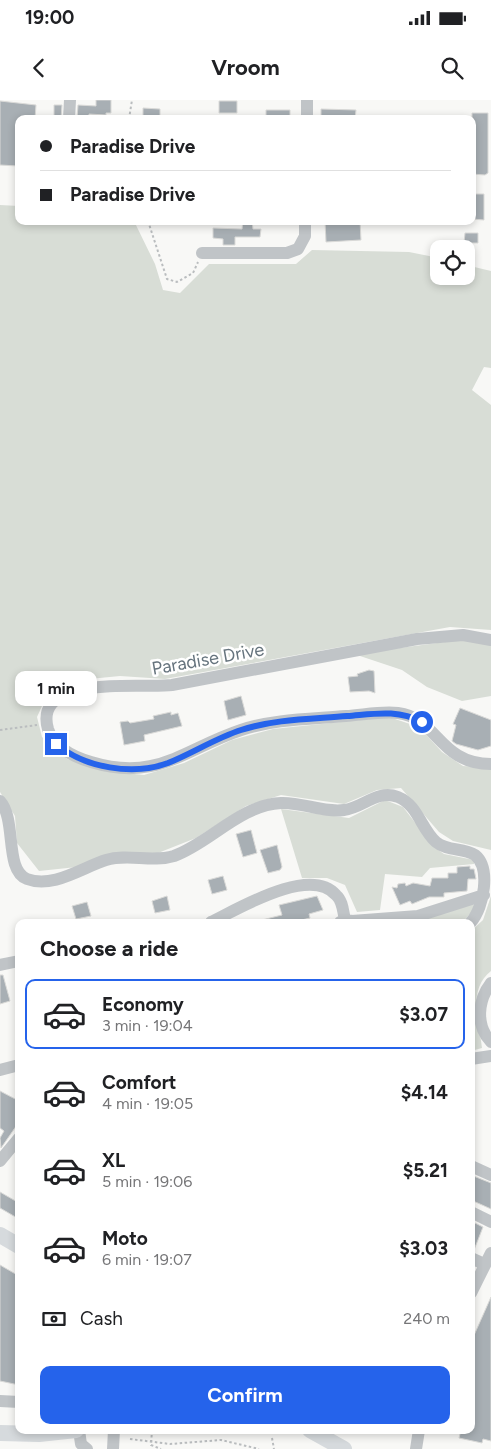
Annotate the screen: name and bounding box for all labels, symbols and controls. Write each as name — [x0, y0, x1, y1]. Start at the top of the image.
text: 19:00 — [25, 6, 74, 29]
icon: back — [25, 54, 53, 82]
text: Vroom — [211, 54, 280, 81]
icon: search — [438, 54, 466, 82]
text: Paradise Drive — [70, 135, 195, 158]
text: Paradise Drive — [70, 183, 195, 206]
map controls — [430, 240, 475, 285]
button: locate — [430, 240, 475, 285]
street label: Paradise Drive — [150, 638, 266, 680]
callout: 1 min — [15, 672, 97, 706]
text: 1 min — [37, 679, 75, 698]
route start — [411, 711, 433, 733]
route end — [45, 733, 67, 755]
text: Choose a ride — [40, 935, 178, 962]
icon: car — [42, 992, 87, 1037]
text: Economy — [102, 993, 184, 1016]
text: $3.07 — [399, 1003, 448, 1026]
text: 3 min · 19:04 — [102, 1016, 193, 1035]
icon: car — [42, 1070, 87, 1115]
text: Comfort — [102, 1071, 177, 1094]
text: $4.14 — [401, 1081, 448, 1104]
text: 4 min · 19:05 — [102, 1094, 193, 1113]
icon: car — [42, 1148, 87, 1193]
text: XL — [102, 1149, 125, 1172]
text: $5.21 — [403, 1159, 448, 1182]
text: 5 min · 19:06 — [102, 1172, 192, 1191]
icon: car — [42, 1226, 87, 1271]
text: Moto — [102, 1227, 148, 1250]
text: $3.03 — [399, 1237, 448, 1260]
text: 6 min · 19:07 — [102, 1250, 192, 1269]
icon: cash — [40, 1305, 68, 1333]
text: Cash — [80, 1307, 123, 1330]
text: 240 m — [403, 1309, 450, 1328]
button: Confirm — [40, 1366, 450, 1424]

